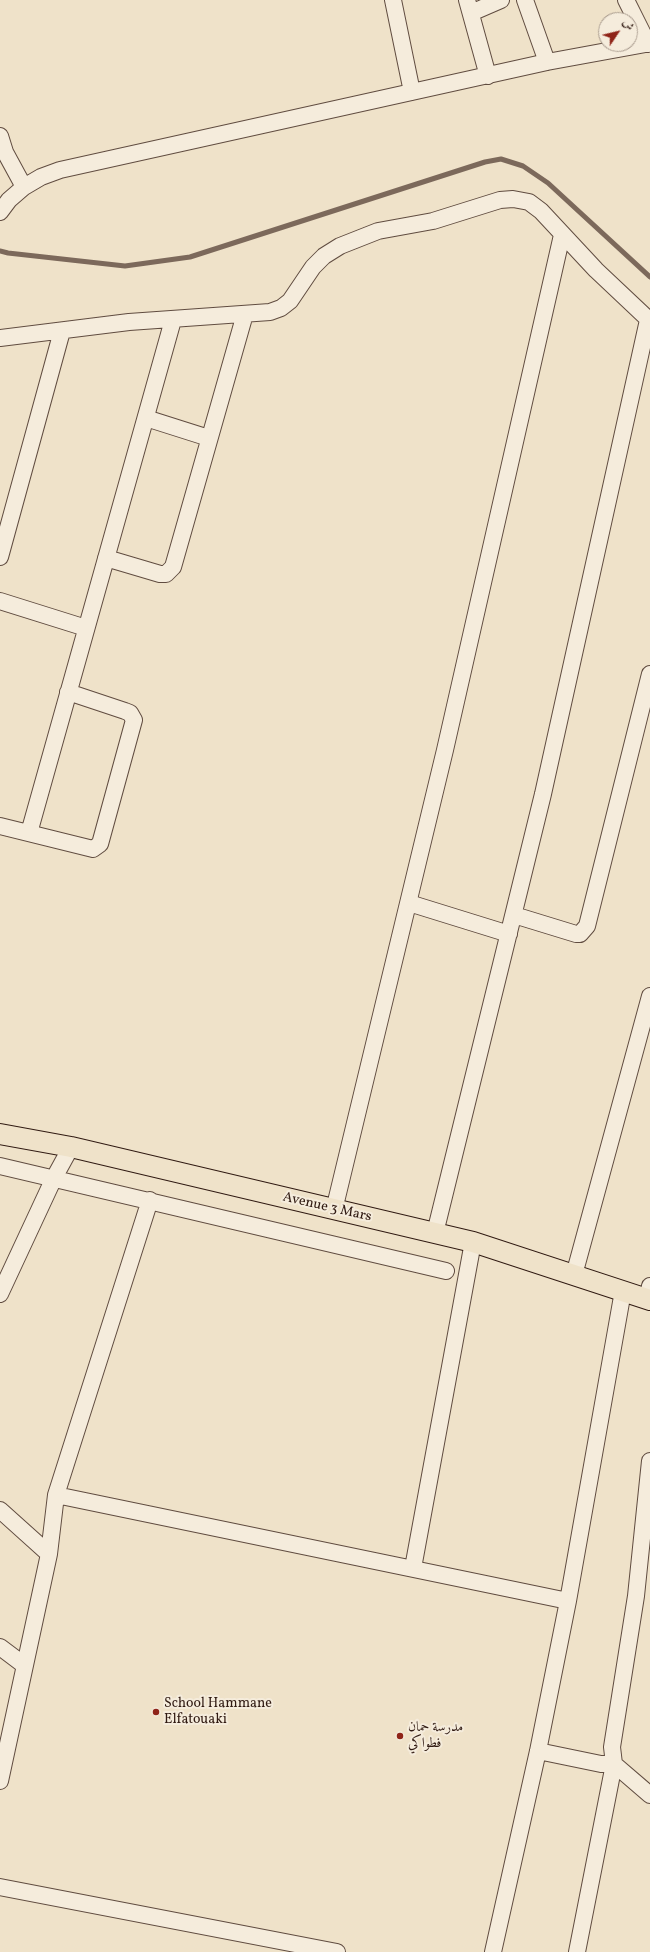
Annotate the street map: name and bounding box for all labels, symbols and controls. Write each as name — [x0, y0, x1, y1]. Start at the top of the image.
north arrow — [598, 12, 638, 52]
text: ش — [618, 17, 637, 34]
street label: Avenue 3 Mars — [281, 1190, 373, 1226]
place label: School Hammane Elfatouaki — [164, 1696, 272, 1728]
marker: School Hammane Elfatouaki — [151, 1707, 161, 1717]
place label: مدرسة حمان فطواكي — [408, 1720, 463, 1752]
marker: مدرسة حمان فطواكي — [395, 1731, 405, 1741]

